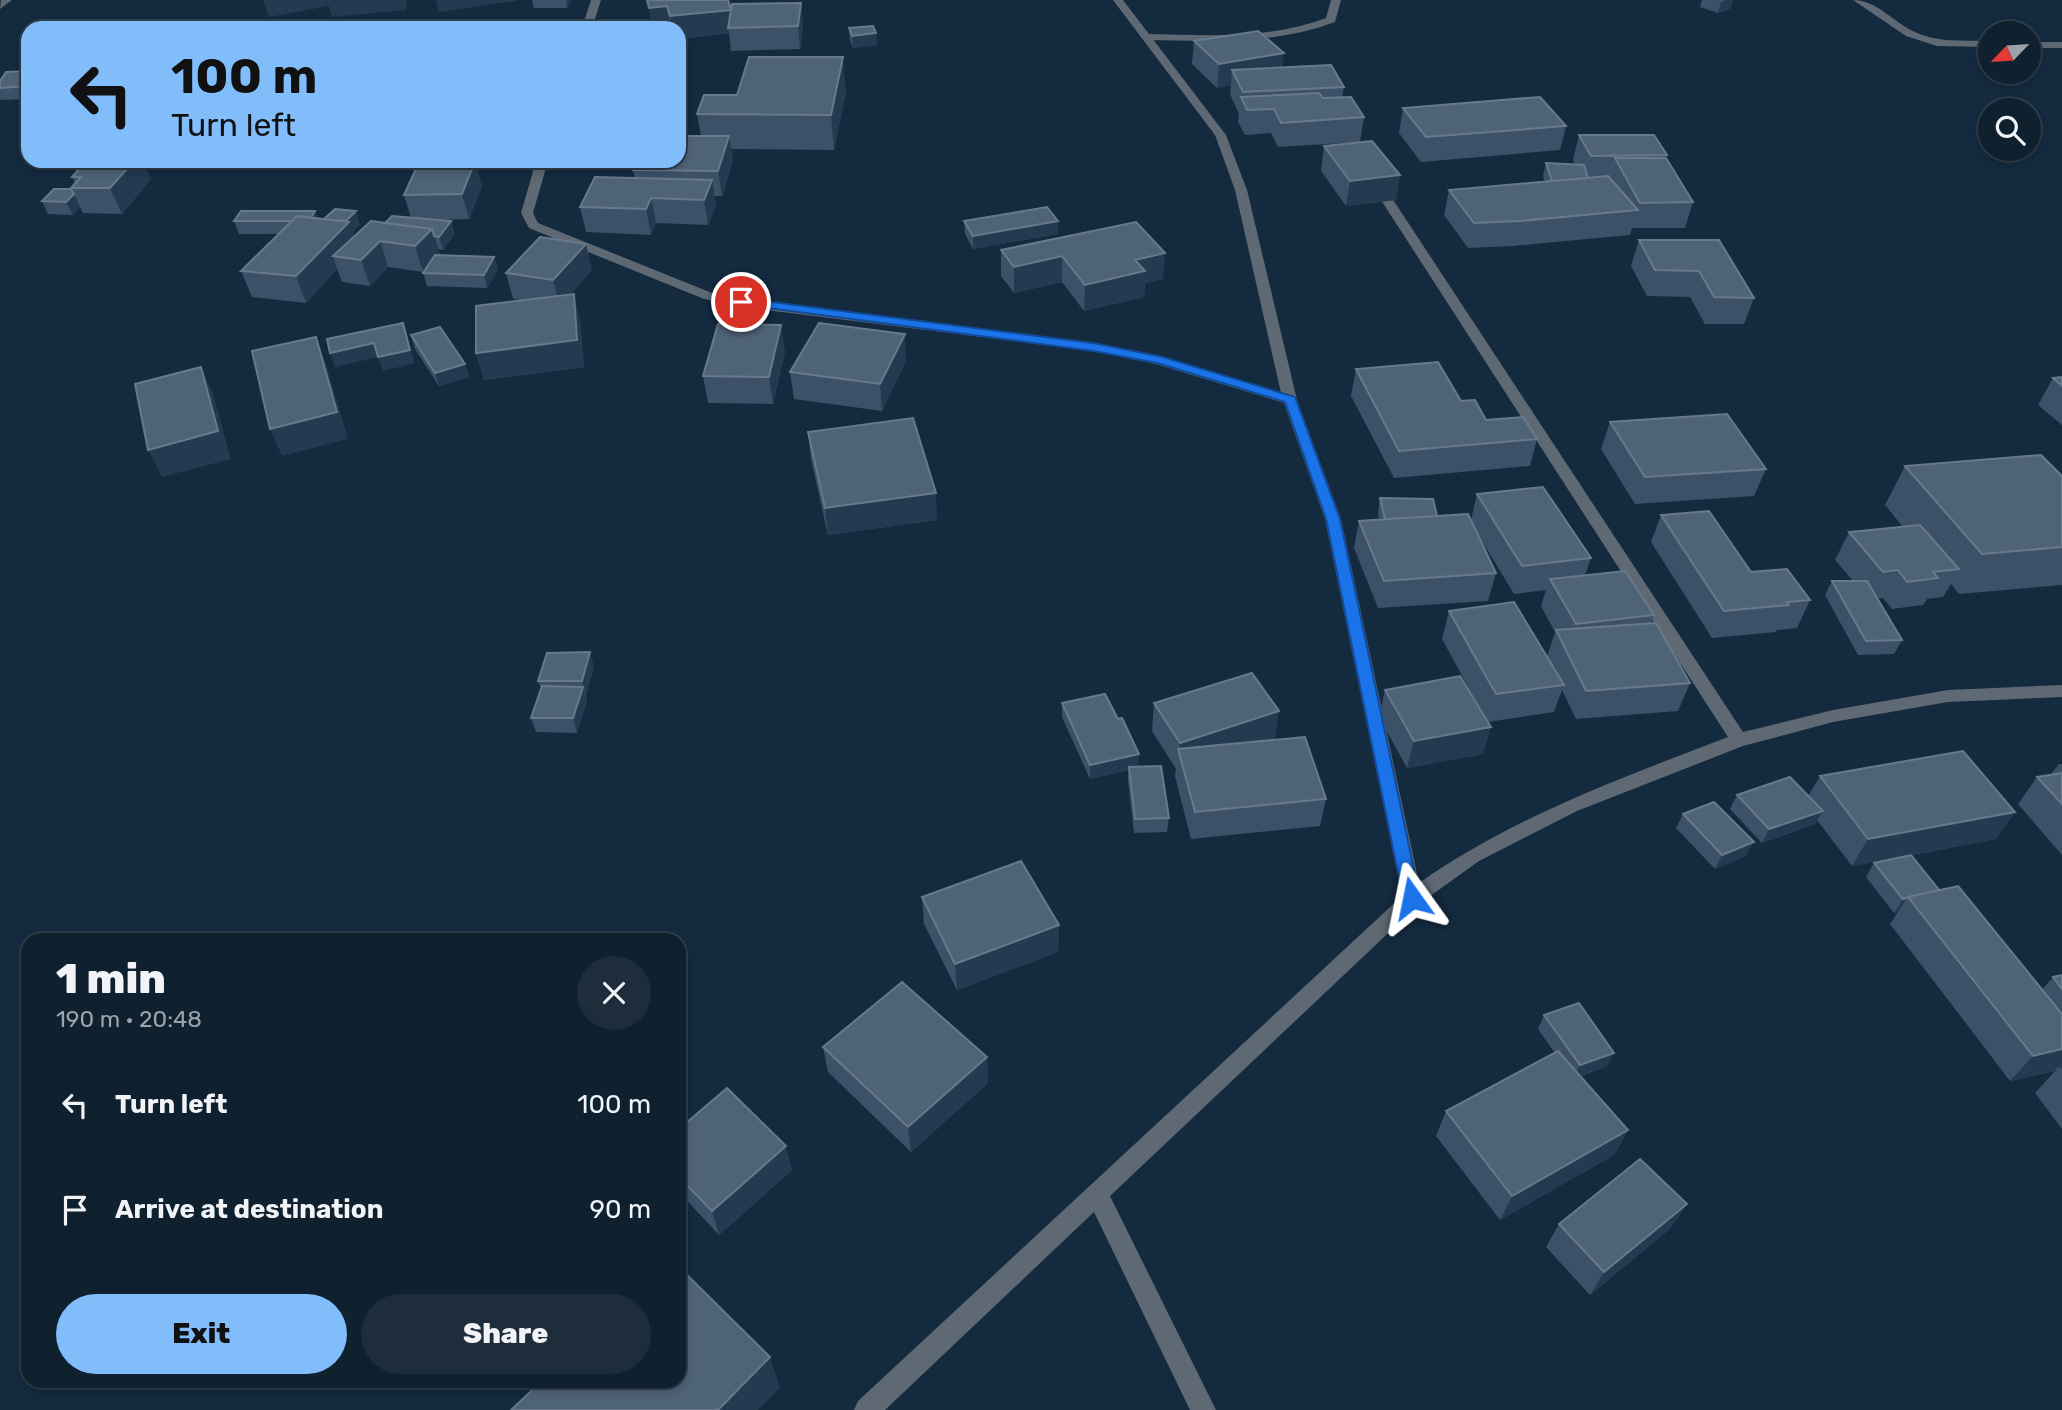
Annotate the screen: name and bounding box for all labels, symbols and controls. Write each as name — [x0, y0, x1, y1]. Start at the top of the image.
north arrow — [1978, 21, 2040, 84]
map controls — [1978, 21, 2041, 161]
text: 100 m — [171, 47, 317, 105]
icon: left — [56, 49, 147, 140]
button: search — [1978, 98, 2041, 161]
text: Turn left — [171, 106, 296, 144]
pin — [711, 272, 771, 332]
icon: arrive — [722, 283, 760, 321]
position arrow — [1375, 861, 1449, 935]
text: 1 min — [56, 954, 166, 1004]
button: close — [577, 956, 651, 1030]
text: 190 m · 20:48 — [56, 1005, 202, 1033]
icon: left — [56, 1086, 94, 1124]
text: Turn left — [115, 1089, 227, 1120]
text: 100 m — [577, 1089, 651, 1120]
icon: arrive — [56, 1191, 94, 1229]
text: Arrive at destination — [115, 1194, 383, 1225]
text: 90 m — [590, 1194, 651, 1225]
button: Exit — [56, 1294, 347, 1374]
button: Share — [361, 1294, 651, 1374]

